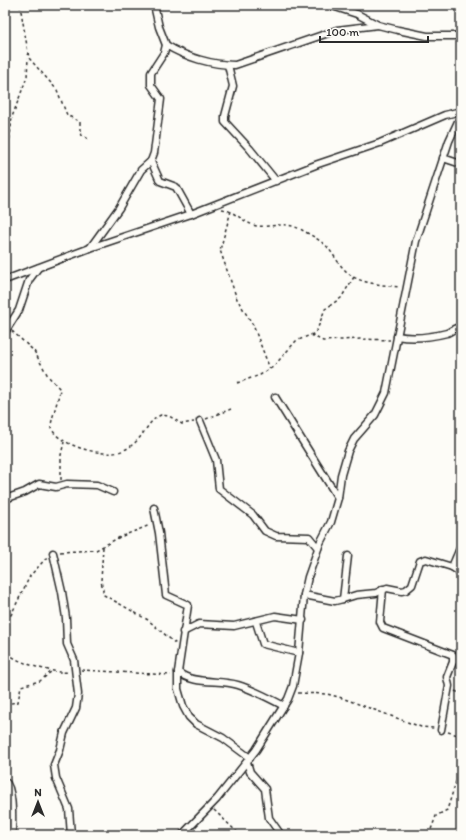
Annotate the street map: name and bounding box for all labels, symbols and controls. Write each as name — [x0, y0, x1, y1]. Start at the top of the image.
scale bar — [320, 18, 428, 44]
text: 100 m — [326, 25, 359, 39]
north arrow — [18, 782, 58, 822]
text: N — [34, 786, 42, 799]

